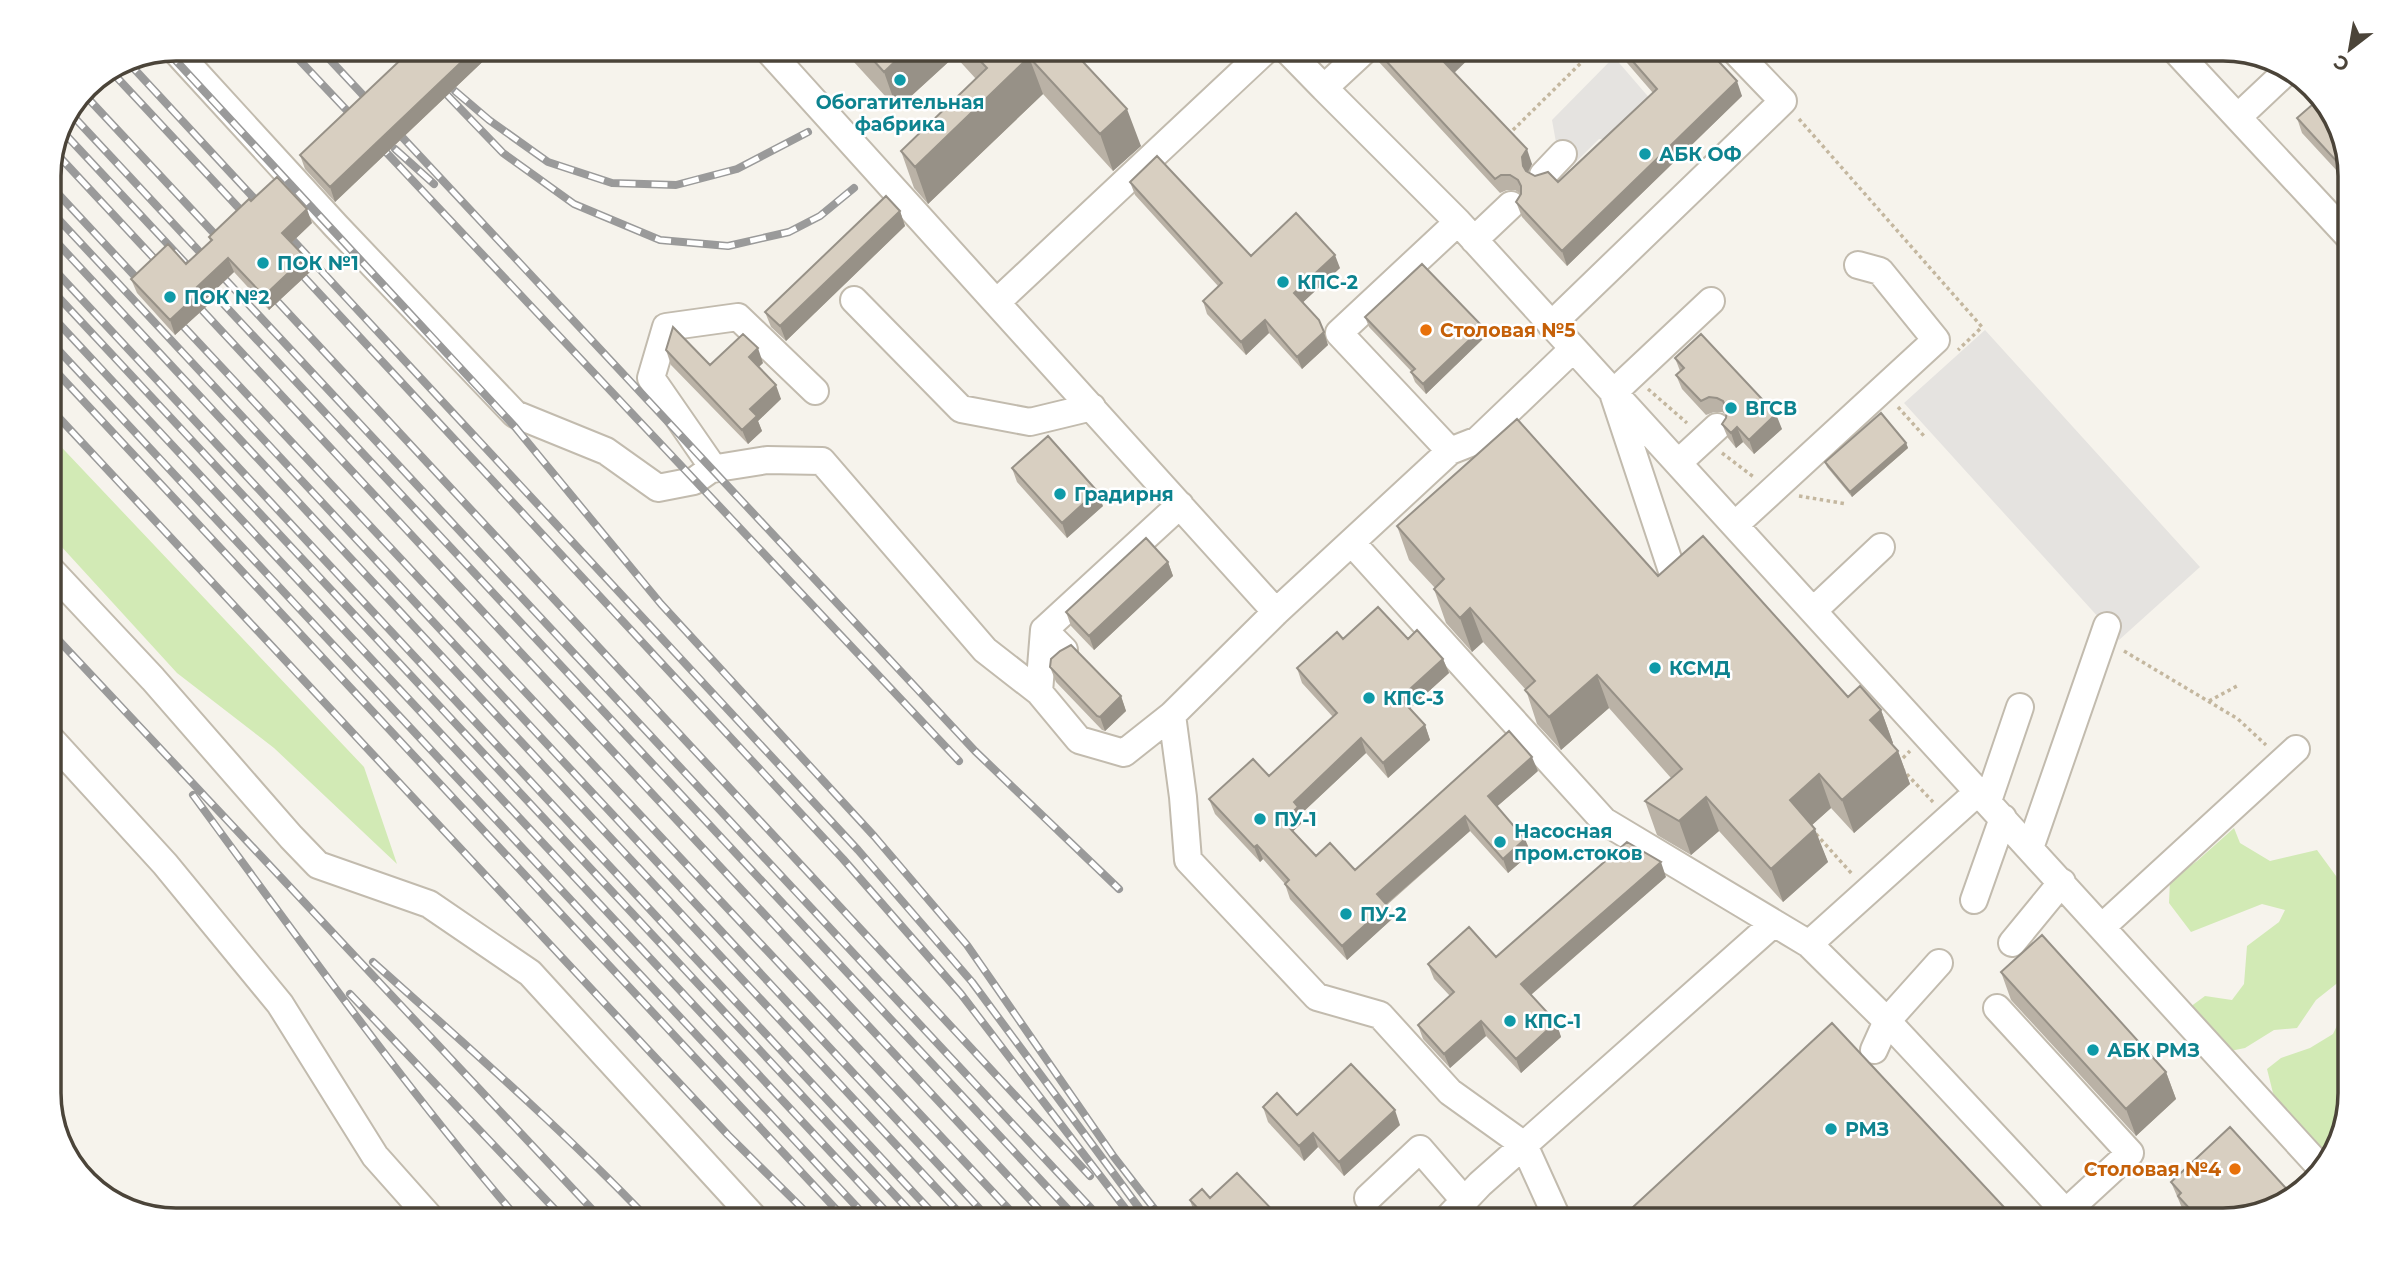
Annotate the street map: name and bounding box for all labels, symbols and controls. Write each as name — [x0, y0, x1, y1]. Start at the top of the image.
north arrow — [2315, 14, 2385, 84]
text: С — [2329, 50, 2353, 77]
marker: Обогатительная фабрика — [892, 72, 908, 88]
place label: Обогатительная фабрика — [816, 91, 984, 136]
place label: АБК ОФ — [1659, 143, 1742, 166]
marker: АБК ОФ — [1637, 146, 1653, 162]
place label: ПОК №1 — [277, 252, 359, 275]
marker: ПОК №1 — [255, 255, 271, 271]
place label: КПС-2 — [1297, 271, 1358, 294]
marker: КПС-2 — [1275, 274, 1291, 290]
place label: ПОК №2 — [184, 286, 269, 309]
marker: ПОК №2 — [162, 289, 178, 305]
place label: Столовая №5 — [1440, 319, 1576, 342]
marker: Столовая №5 — [1418, 322, 1434, 338]
place label: ВГСВ — [1745, 397, 1797, 420]
marker: ВГСВ — [1723, 400, 1739, 416]
place label: Градирня — [1074, 483, 1174, 506]
marker: Градирня — [1052, 486, 1068, 502]
place label: КСМД — [1669, 657, 1730, 680]
marker: КСМД — [1647, 660, 1663, 676]
place label: КПС-3 — [1383, 687, 1444, 710]
marker: КПС-3 — [1361, 690, 1377, 706]
place label: ПУ-1 — [1274, 808, 1317, 831]
marker: ПУ-1 — [1252, 811, 1268, 827]
place label: Насосная пром.стоков — [1514, 820, 1643, 865]
marker: Насосная пром.стоков — [1492, 834, 1508, 850]
place label: ПУ-2 — [1360, 903, 1407, 926]
marker: ПУ-2 — [1338, 906, 1354, 922]
place label: КПС-1 — [1524, 1010, 1581, 1033]
marker: КПС-1 — [1502, 1013, 1518, 1029]
place label: АБК РМЗ — [2107, 1039, 2200, 1062]
marker: АБК РМЗ — [2085, 1042, 2101, 1058]
place label: РМЗ — [1845, 1118, 1889, 1141]
marker: РМЗ — [1823, 1121, 1839, 1137]
place label: Столовая №4 — [2084, 1158, 2221, 1181]
marker: Столовая №4 — [2227, 1161, 2243, 1177]

